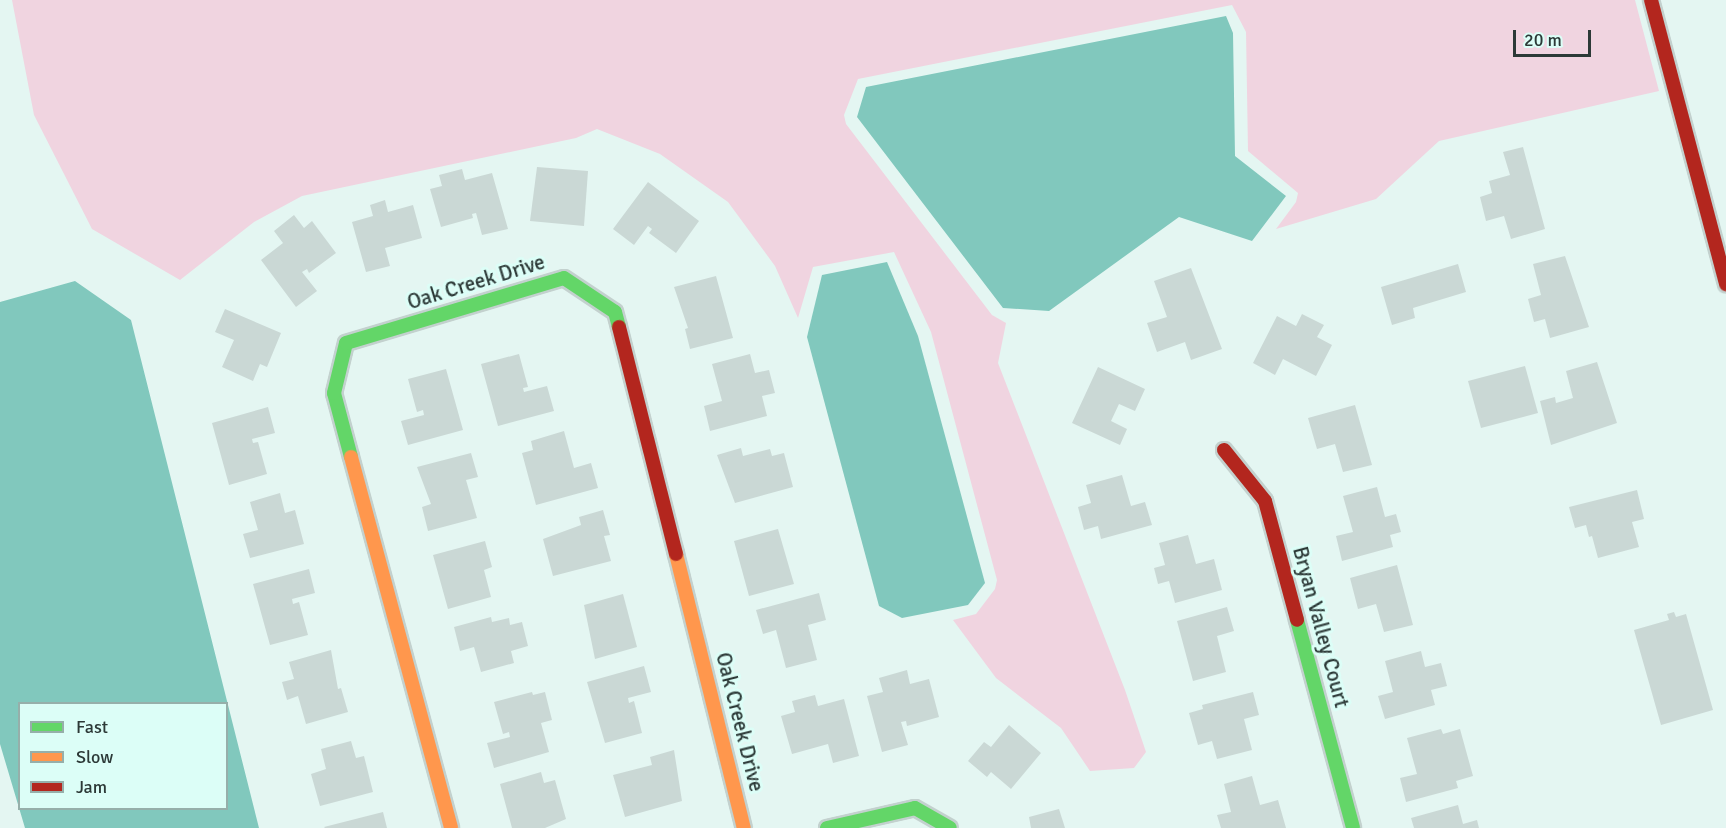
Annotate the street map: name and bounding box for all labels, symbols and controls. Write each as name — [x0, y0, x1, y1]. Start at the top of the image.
scale bar — [1516, 18, 1594, 56]
text: 20 m — [1524, 29, 1562, 51]
street label: Oak Creek Drive — [404, 249, 548, 315]
street label: Bryan Valley Court — [1287, 544, 1355, 710]
street label: Oak Creek Drive — [711, 650, 769, 794]
legend — [18, 702, 228, 810]
text: Fast — [76, 716, 108, 738]
text: Slow — [76, 746, 113, 768]
text: Jam — [76, 776, 107, 798]

